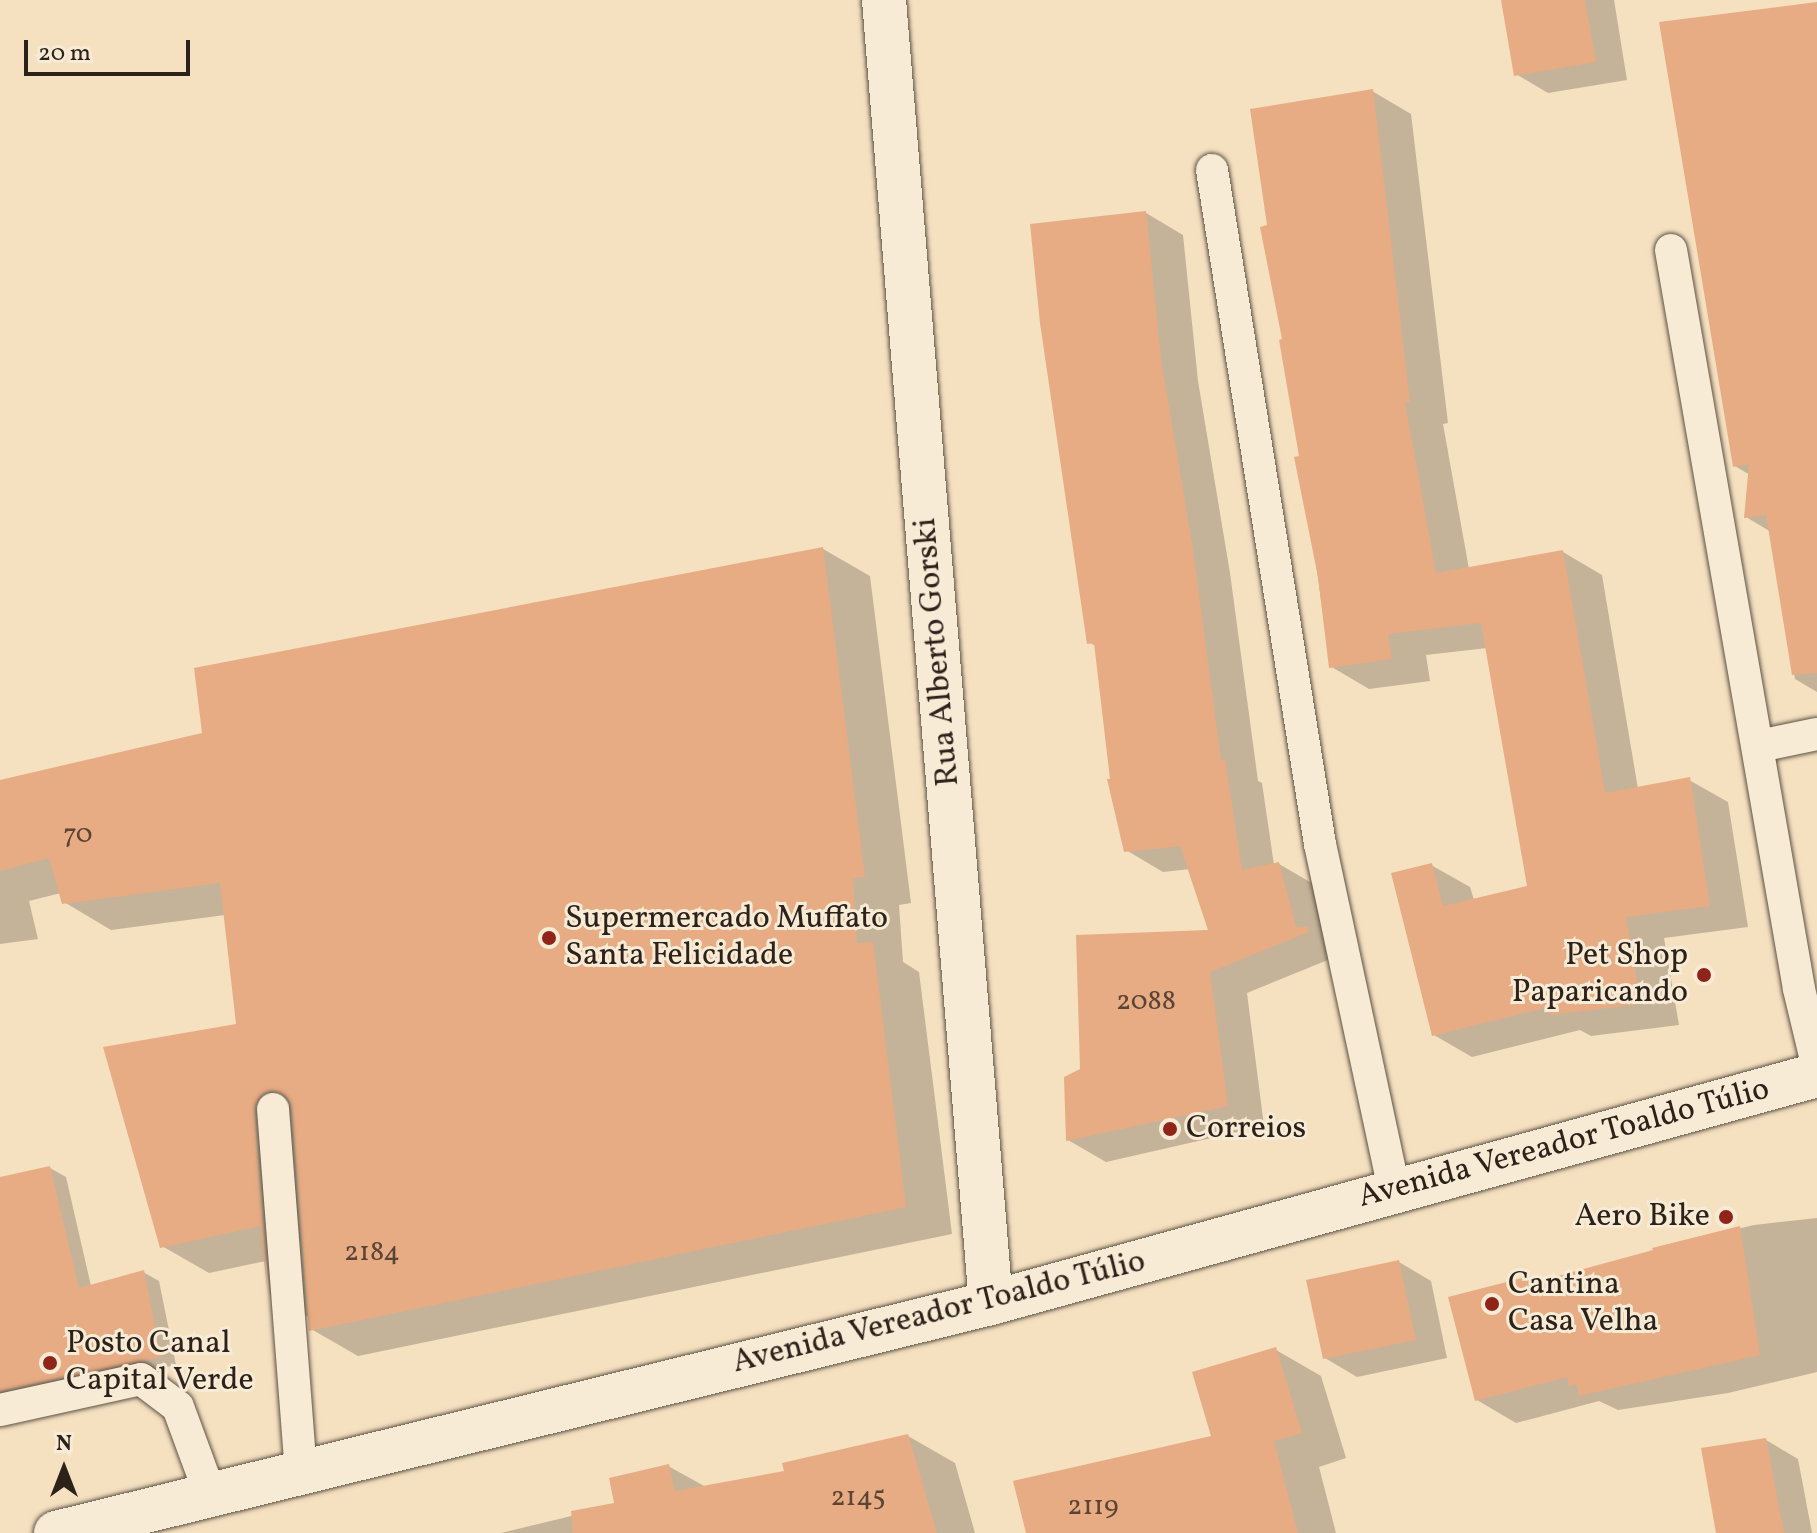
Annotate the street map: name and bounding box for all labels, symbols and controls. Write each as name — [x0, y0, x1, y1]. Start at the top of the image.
scale bar — [28, 24, 194, 74]
text: 20 m — [38, 37, 91, 71]
street label: Rua Alberto Gorski — [907, 516, 969, 788]
house number: 70 — [63, 818, 93, 852]
place label: Supermercado Muffato Santa Felicidade — [565, 901, 888, 976]
marker: Supermercado Muffato Santa Felicidade — [540, 929, 558, 947]
place label: Pet Shop Paparicando — [1512, 938, 1688, 1013]
marker: Pet Shop Paparicando — [1695, 966, 1713, 984]
house number: 2088 — [1116, 985, 1176, 1019]
street label: Avenida Vereador Toaldo Túlio — [1353, 1070, 1775, 1218]
place label: Correios — [1186, 1110, 1306, 1148]
marker: Correios — [1161, 1120, 1179, 1138]
place label: Aero Bike — [1574, 1198, 1710, 1236]
marker: Aero Bike — [1717, 1208, 1735, 1226]
house number: 2184 — [344, 1236, 400, 1270]
street label: Avenida Vereador Toaldo Túlio — [727, 1243, 1151, 1383]
place label: Cantina Casa Velha — [1508, 1267, 1660, 1342]
marker: Cantina Casa Velha — [1483, 1295, 1501, 1313]
place label: Posto Canal Capital Verde — [66, 1326, 255, 1401]
marker: Posto Canal Capital Verde — [41, 1354, 59, 1372]
north arrow — [24, 1429, 104, 1509]
text: N — [56, 1429, 72, 1460]
house number: 2145 — [830, 1481, 886, 1515]
house number: 2119 — [1067, 1490, 1119, 1524]

